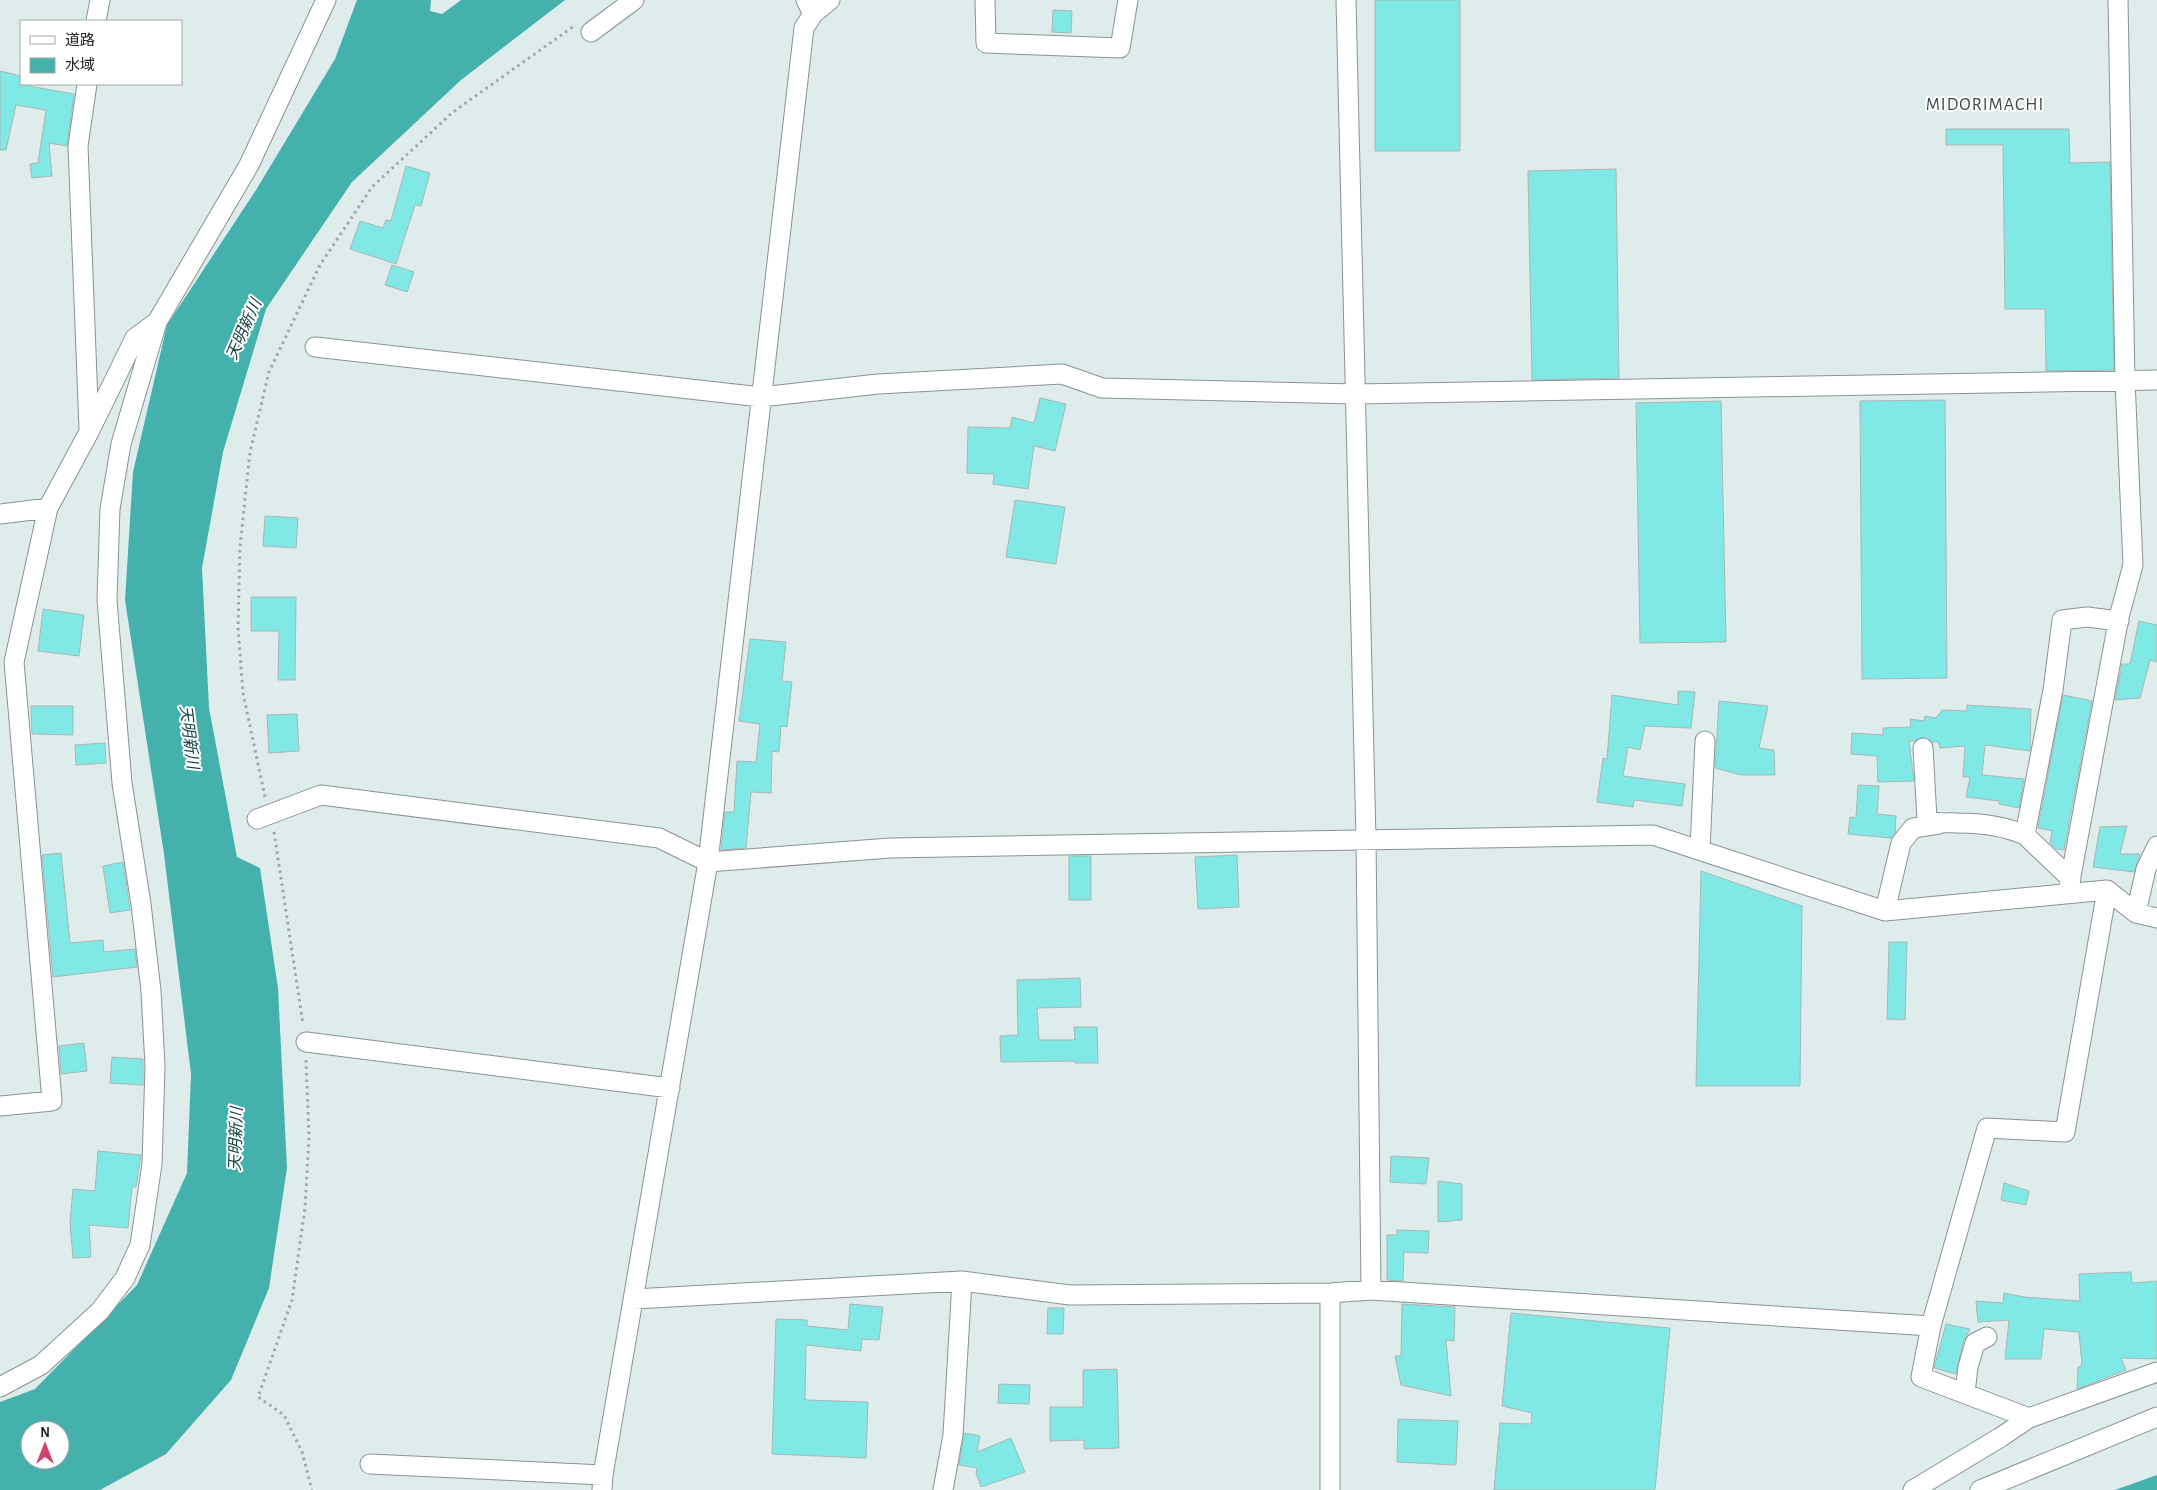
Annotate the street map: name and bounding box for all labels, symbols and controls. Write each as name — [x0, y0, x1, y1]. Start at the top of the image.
legend — [20, 20, 182, 85]
text: 道路 — [65, 32, 95, 48]
text: 水域 — [65, 57, 95, 73]
district label: MIDORIMACHI — [1926, 96, 2044, 114]
water label: 天明新川 — [223, 295, 265, 362]
water label: 天明新川 — [177, 704, 202, 772]
water label: 天明新川 — [226, 1105, 245, 1171]
north arrow — [20, 1420, 70, 1470]
text: N — [40, 1426, 50, 1440]

